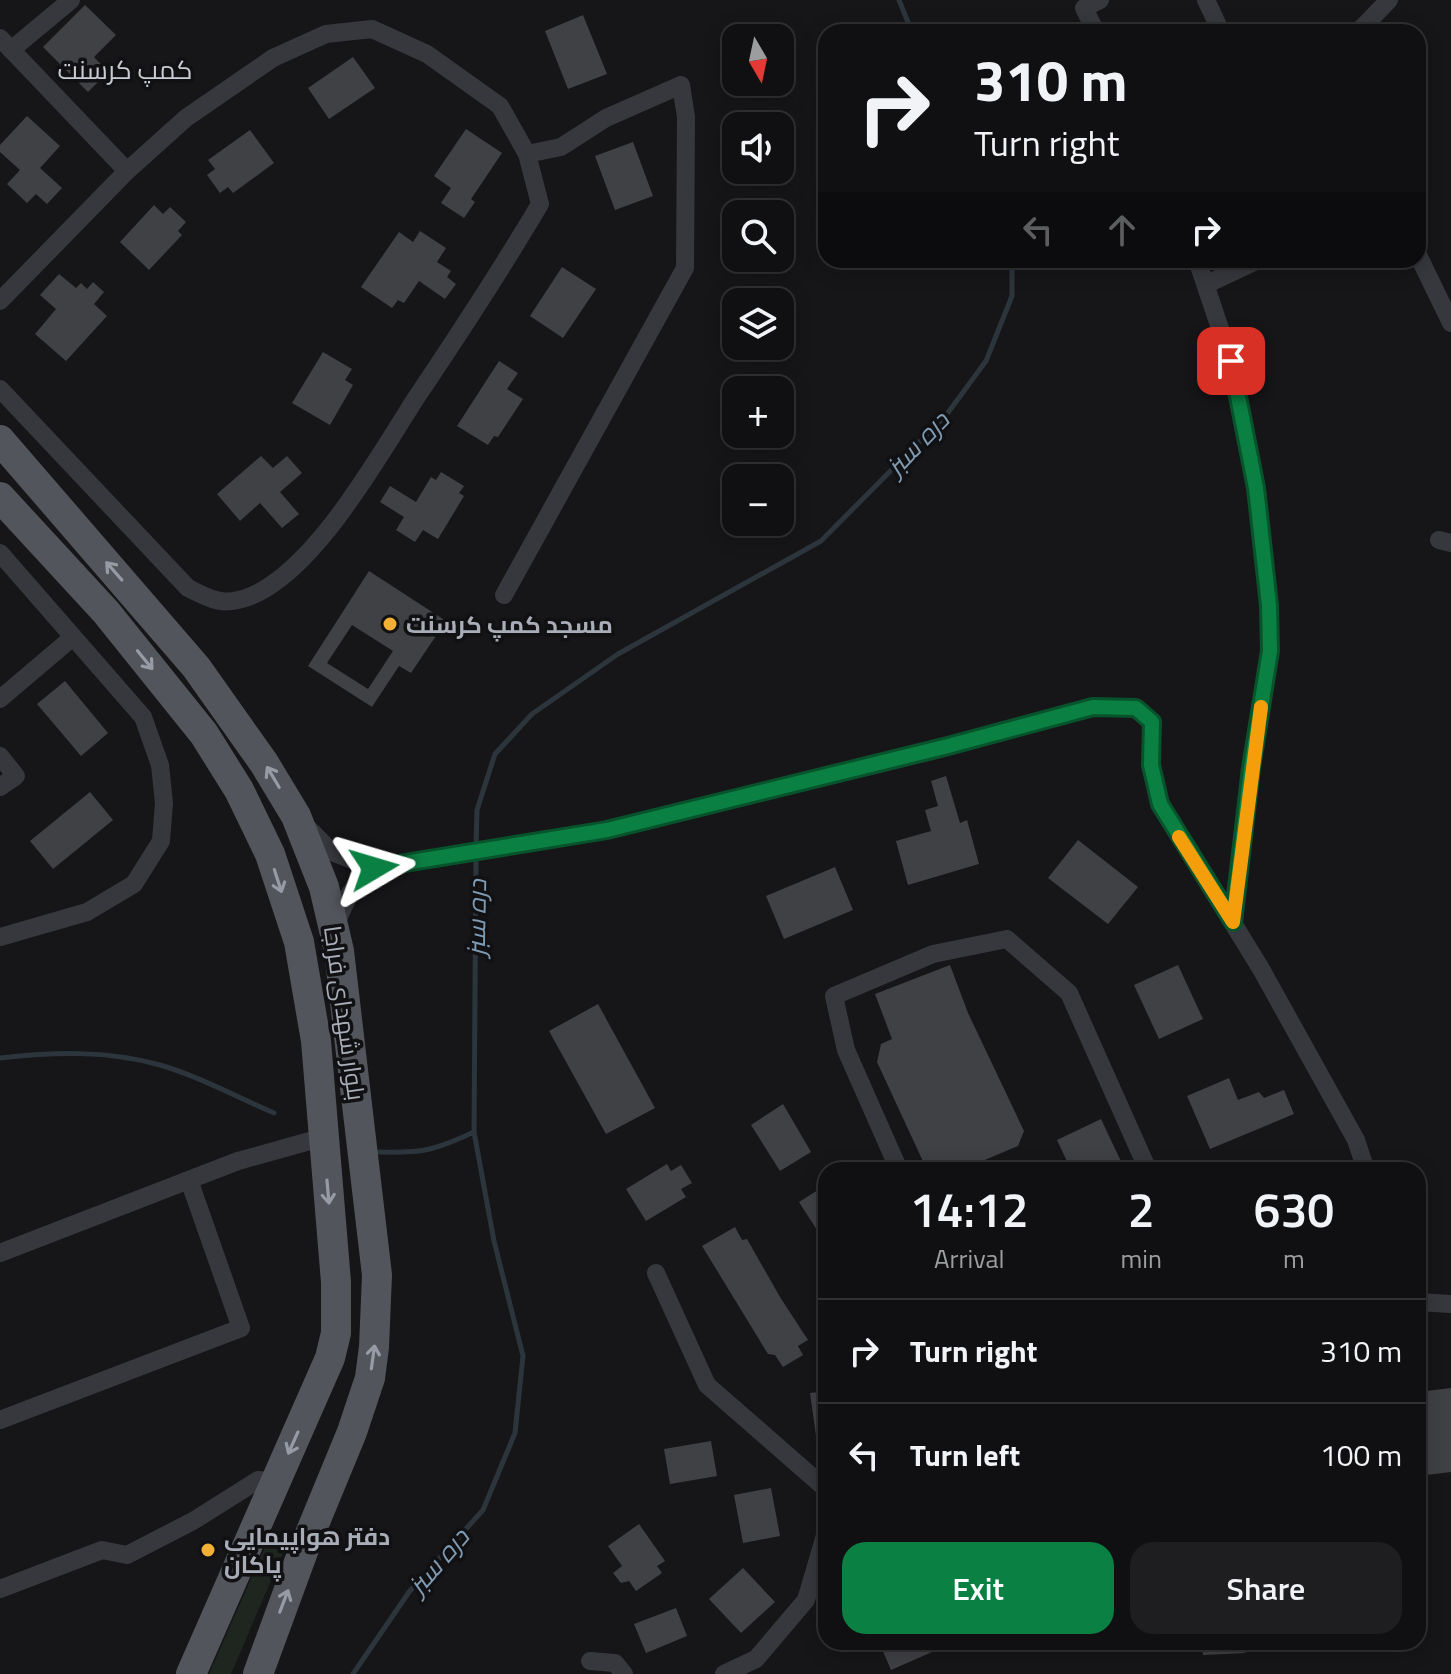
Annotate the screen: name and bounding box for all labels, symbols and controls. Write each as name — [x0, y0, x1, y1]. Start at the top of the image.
north arrow — [722, 24, 794, 96]
map controls — [722, 24, 794, 536]
text: 310 m — [974, 38, 1127, 123]
district label: کمپ کرسنت — [57, 50, 193, 89]
icon: right — [842, 56, 946, 160]
button: sound — [722, 112, 794, 184]
text: Turn right — [974, 115, 1119, 170]
button: search — [722, 200, 794, 272]
icon: left — [1016, 208, 1060, 252]
icon: ahead — [1100, 208, 1144, 252]
icon: right — [1184, 208, 1228, 252]
button: layers — [722, 288, 794, 360]
pin — [1197, 327, 1265, 395]
icon: arrive — [1209, 339, 1253, 383]
button: + — [722, 376, 794, 448]
water label: دره سبز — [874, 401, 959, 486]
button: − — [722, 464, 794, 536]
one-way arrow — [105, 562, 123, 582]
place label: مسجد کمپ کرسنت — [406, 606, 613, 642]
marker: مسجد کمپ کرسنت — [381, 615, 399, 633]
one-way arrow — [136, 649, 153, 670]
one-way arrow — [265, 766, 281, 789]
position arrow — [332, 826, 416, 910]
one-way arrow — [272, 868, 287, 893]
water label: دره سبز — [456, 878, 496, 960]
street label: بلوار شهدای فراجا — [315, 923, 375, 1103]
text: 14:12 — [910, 1173, 1029, 1246]
text: 2 — [1128, 1173, 1155, 1246]
text: 630 — [1254, 1173, 1334, 1246]
one-way arrow — [321, 1178, 336, 1204]
text: Arrival — [934, 1239, 1004, 1278]
text: min — [1120, 1239, 1162, 1278]
text: m — [1283, 1239, 1305, 1278]
text: Turn right — [910, 1328, 1038, 1374]
text: 310 m — [1320, 1328, 1402, 1374]
icon: right — [842, 1329, 886, 1373]
one-way arrow — [366, 1345, 381, 1370]
one-way arrow — [284, 1430, 299, 1455]
text: Turn left — [910, 1432, 1020, 1478]
text: 100 m — [1320, 1432, 1402, 1478]
icon: left — [842, 1433, 886, 1477]
place label: دفتر هواپیمایی پاکان — [224, 1518, 390, 1582]
water label: دره سبز — [396, 1518, 479, 1605]
marker: دفتر هواپیمایی پاکان — [199, 1541, 217, 1559]
button: Exit — [842, 1542, 1114, 1634]
button: Share — [1130, 1542, 1402, 1634]
one-way arrow — [278, 1589, 292, 1614]

